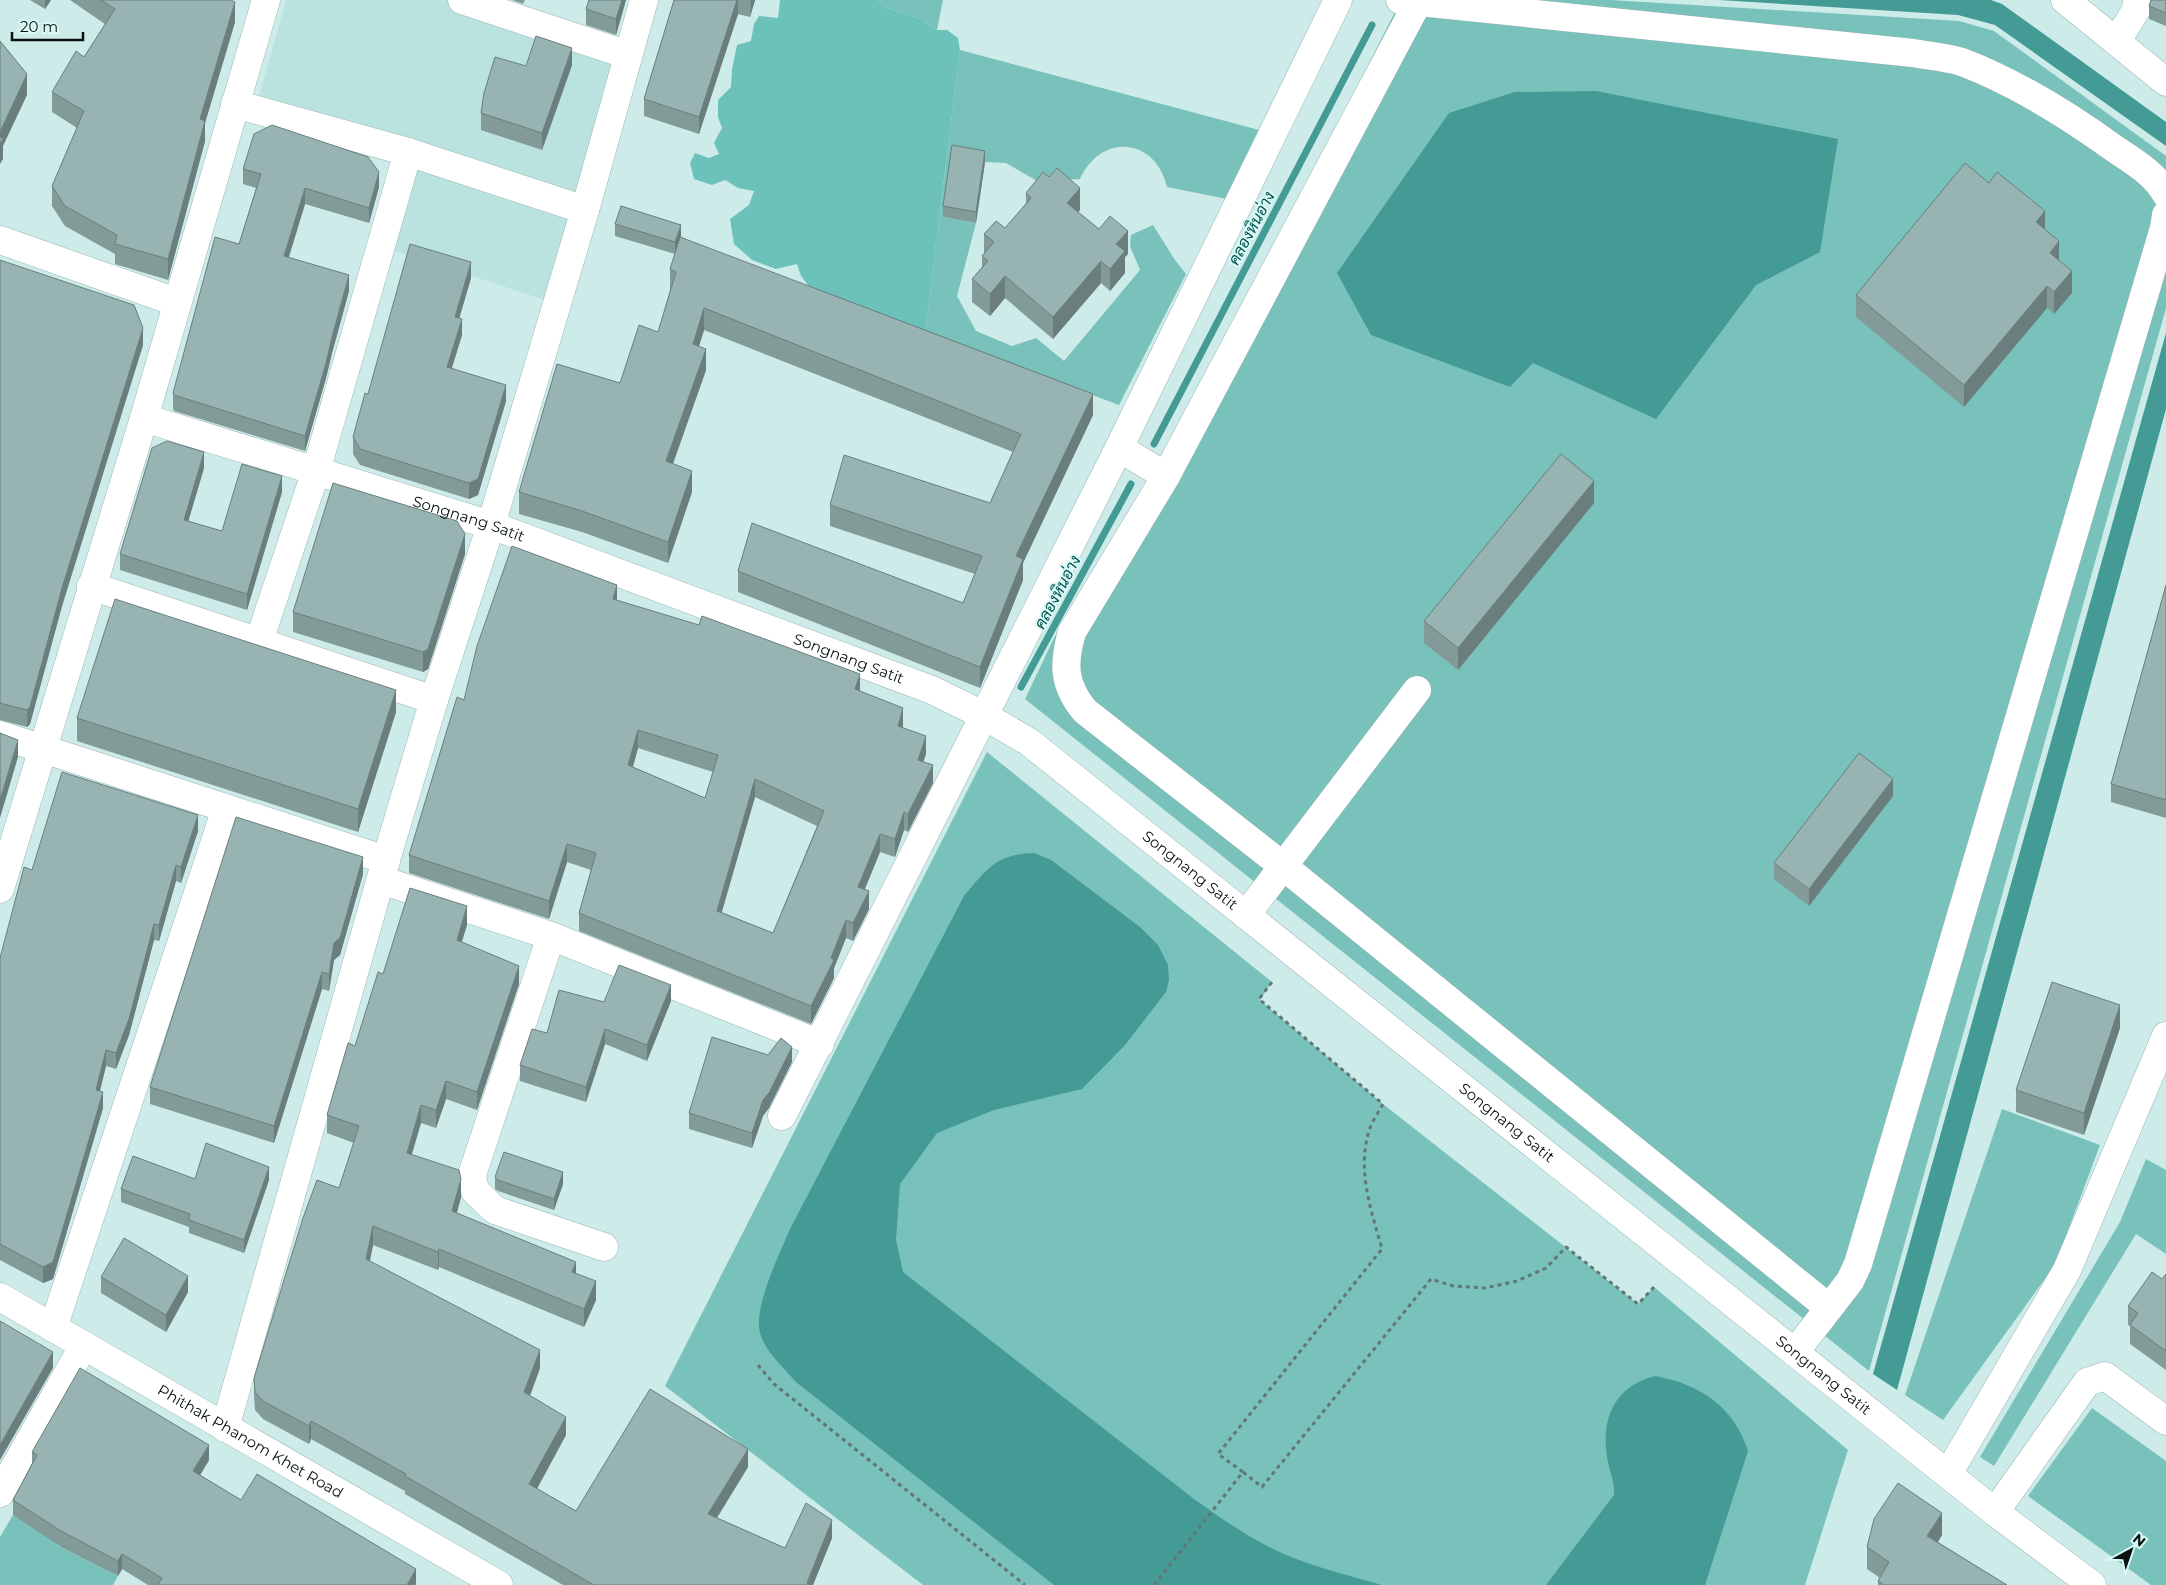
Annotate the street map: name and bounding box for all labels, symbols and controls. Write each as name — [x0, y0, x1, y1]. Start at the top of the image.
scale bar — [12, 10, 84, 42]
text: 20 m — [20, 17, 58, 36]
water label: คลองหินอ่าง — [1223, 188, 1279, 268]
street label: Songnang Satit — [411, 491, 527, 546]
water label: คลองหินอ่าง — [1029, 552, 1085, 632]
street label: Songnang Satit — [791, 629, 907, 688]
street label: Songnang Satit — [1139, 826, 1242, 914]
street label: Songnang Satit — [1455, 1079, 1559, 1166]
street label: Songnang Satit — [1772, 1331, 1875, 1419]
street label: Phithak Phanom Khet Road — [154, 1380, 347, 1502]
north arrow — [2106, 1525, 2156, 1575]
text: N — [2129, 1530, 2149, 1551]

